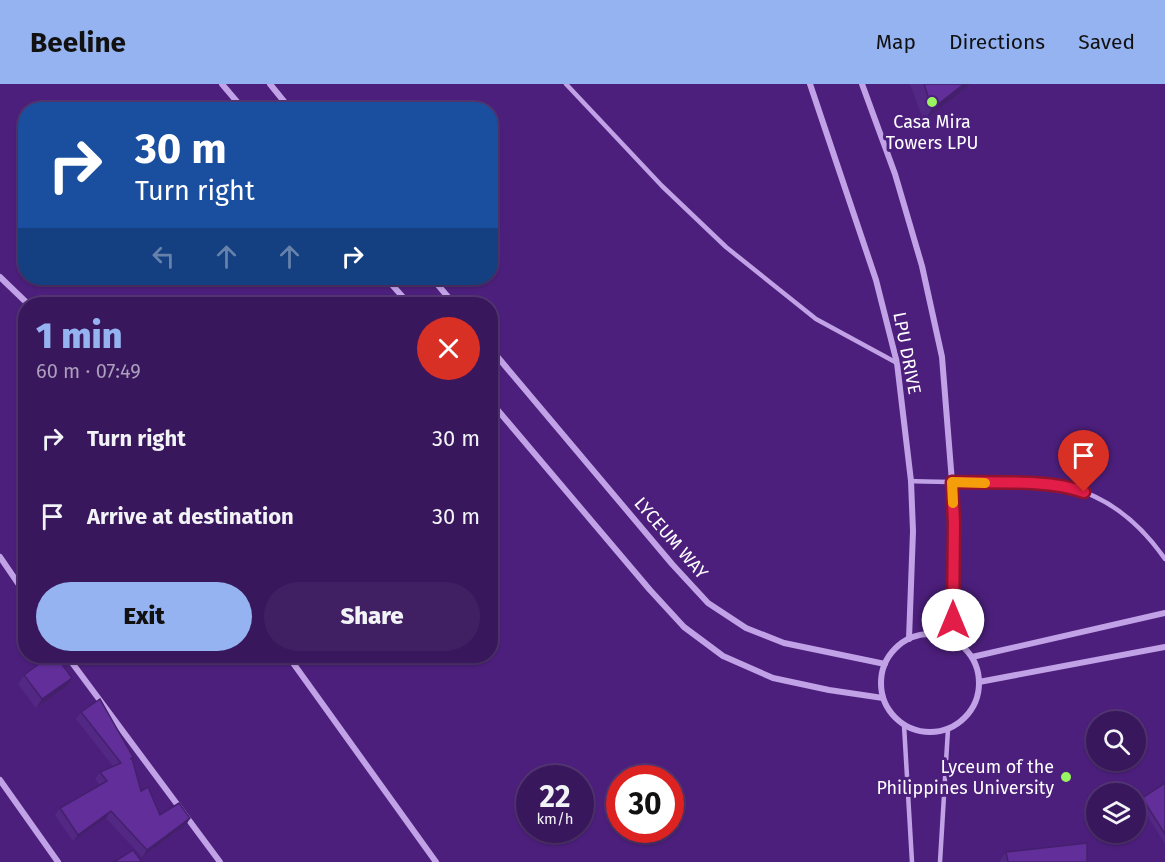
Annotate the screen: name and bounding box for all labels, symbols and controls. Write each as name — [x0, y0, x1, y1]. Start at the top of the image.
text: Beeline — [30, 26, 126, 59]
text: Map — [876, 29, 916, 55]
text: Directions — [949, 29, 1045, 55]
text: Saved — [1078, 29, 1135, 55]
marker: Casa Mira Towers LPU — [925, 95, 939, 109]
place label: Casa Mira Towers LPU — [886, 111, 978, 154]
text: 30 m — [135, 124, 227, 174]
icon: right — [36, 126, 114, 204]
text: Turn right — [135, 175, 255, 207]
icon: left — [147, 240, 180, 273]
icon: ahead — [210, 240, 243, 273]
icon: ahead — [273, 240, 306, 273]
icon: right — [336, 240, 369, 273]
street label: LPU DRIVE — [888, 310, 926, 396]
text: 1 min — [36, 314, 122, 358]
button: close — [417, 317, 480, 380]
text: 60 m · 07:49 — [36, 359, 141, 383]
icon: right — [36, 422, 69, 455]
text: Turn right — [87, 425, 186, 452]
text: 30 m — [432, 425, 480, 452]
pin — [1058, 430, 1109, 492]
icon: arrive — [1067, 439, 1100, 472]
street label: LYCEUM WAY — [629, 493, 713, 584]
icon: arrive — [36, 500, 69, 533]
text: Arrive at destination — [87, 503, 294, 530]
text: 30 m — [432, 503, 480, 530]
button: Exit — [36, 582, 252, 651]
button: Share — [264, 582, 480, 651]
position arrow — [921, 588, 985, 652]
map controls — [1086, 711, 1146, 843]
button: search — [1086, 711, 1146, 771]
place label: Lyceum of the Philippines University — [876, 756, 1054, 799]
speed limit sign: 30 — [606, 765, 684, 843]
marker: Lyceum of the Philippines University — [1059, 770, 1073, 784]
text: 22 — [539, 779, 571, 815]
button: layers — [1086, 783, 1146, 843]
text: km/h — [536, 810, 574, 828]

